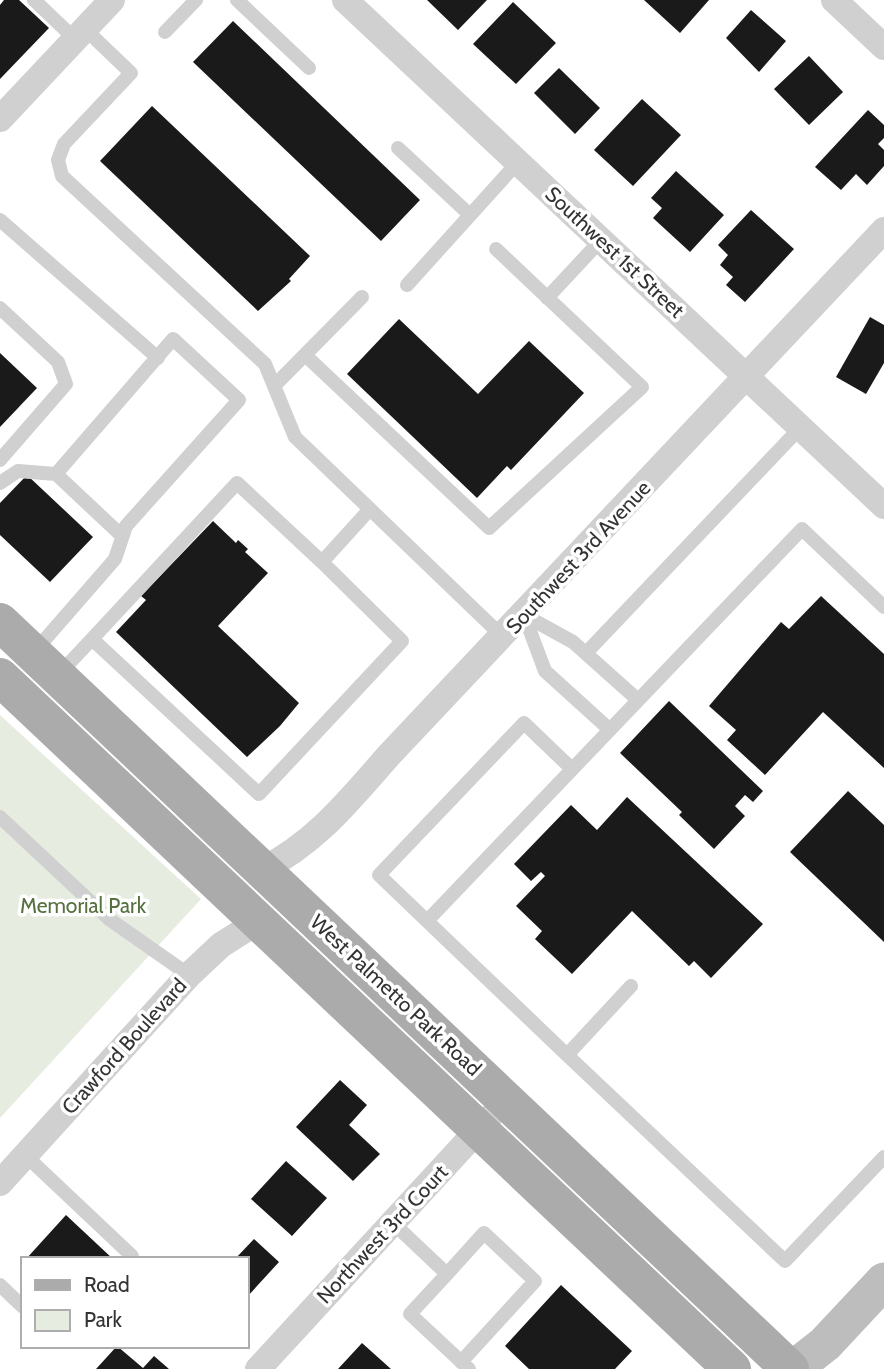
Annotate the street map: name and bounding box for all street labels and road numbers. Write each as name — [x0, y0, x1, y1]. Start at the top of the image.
street label: Southwest 1st Street — [540, 181, 690, 323]
street label: Southwest 3rd Avenue — [501, 475, 656, 639]
street label: West Palmetto Park Road — [305, 909, 487, 1081]
street label: Crawford Boulevard — [56, 973, 192, 1119]
street label: Northwest 3rd Court — [311, 1160, 453, 1308]

